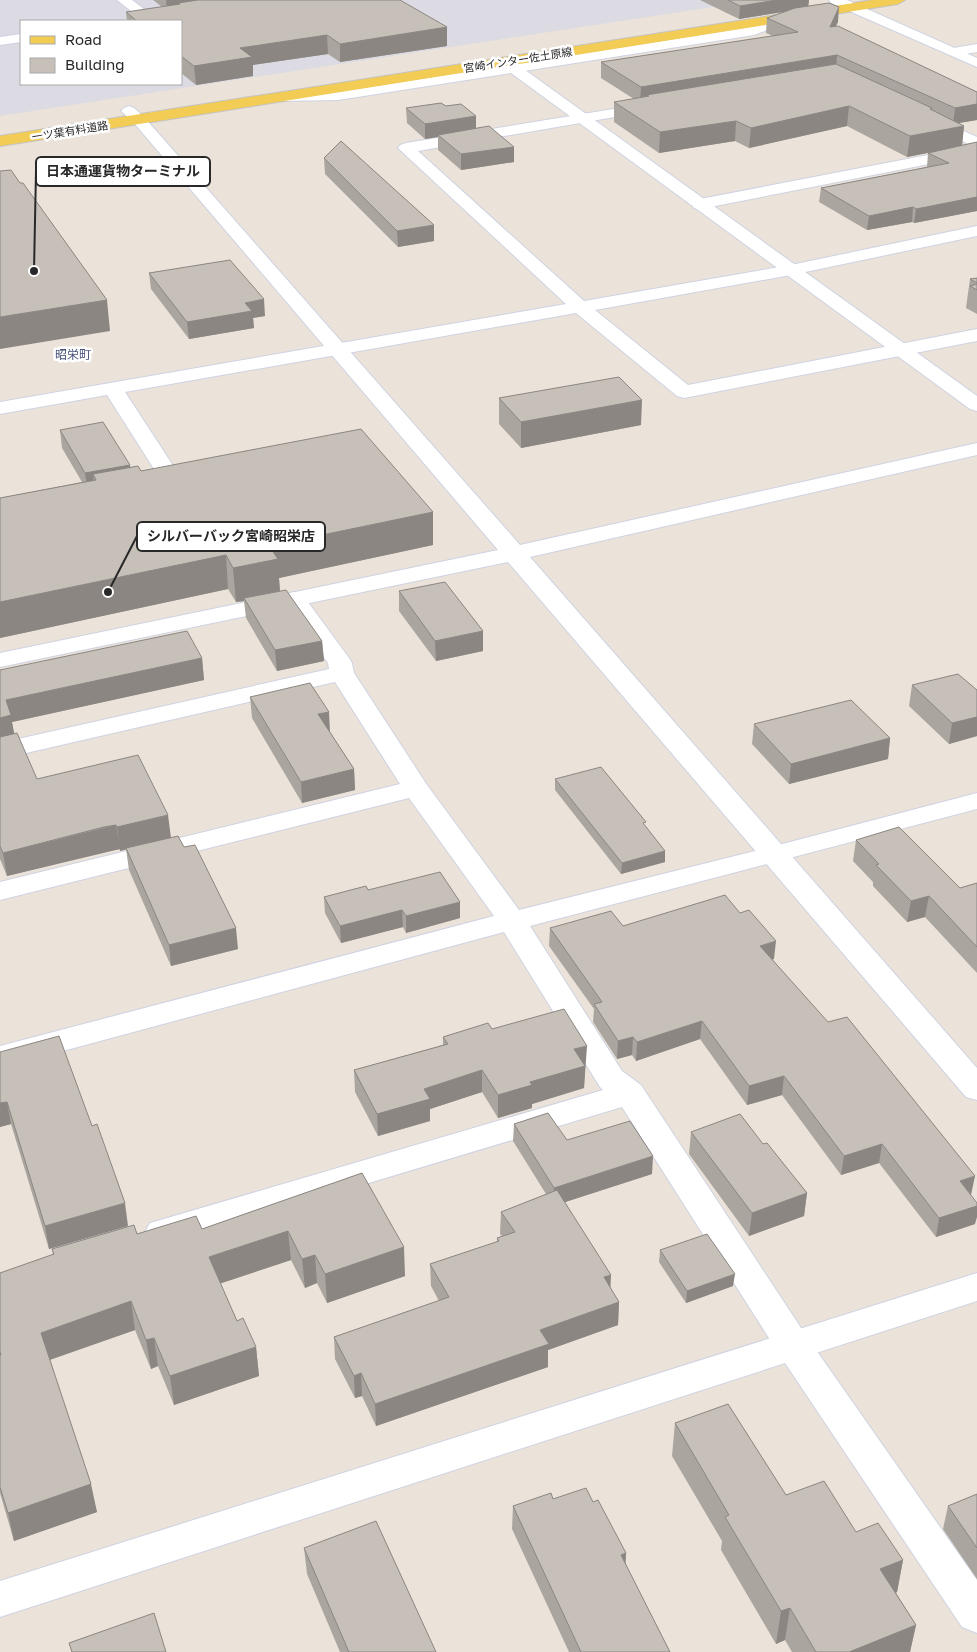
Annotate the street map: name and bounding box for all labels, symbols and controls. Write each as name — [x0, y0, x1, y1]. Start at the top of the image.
legend — [20, 20, 182, 85]
text: Road — [65, 30, 102, 48]
street label: 宮崎インター佐土原線 — [463, 44, 573, 75]
text: Building — [65, 55, 125, 73]
street label: 一ツ葉有料道路 — [31, 118, 109, 143]
callout: 日本通運貨物ターミナル — [36, 157, 210, 186]
text: 日本通運貨物ターミナル — [46, 162, 200, 179]
district label: 昭栄町 — [55, 347, 91, 362]
callout: シルバーバック宮崎昭栄店 — [137, 522, 325, 551]
text: シルバーバック宮崎昭栄店 — [147, 527, 315, 544]

